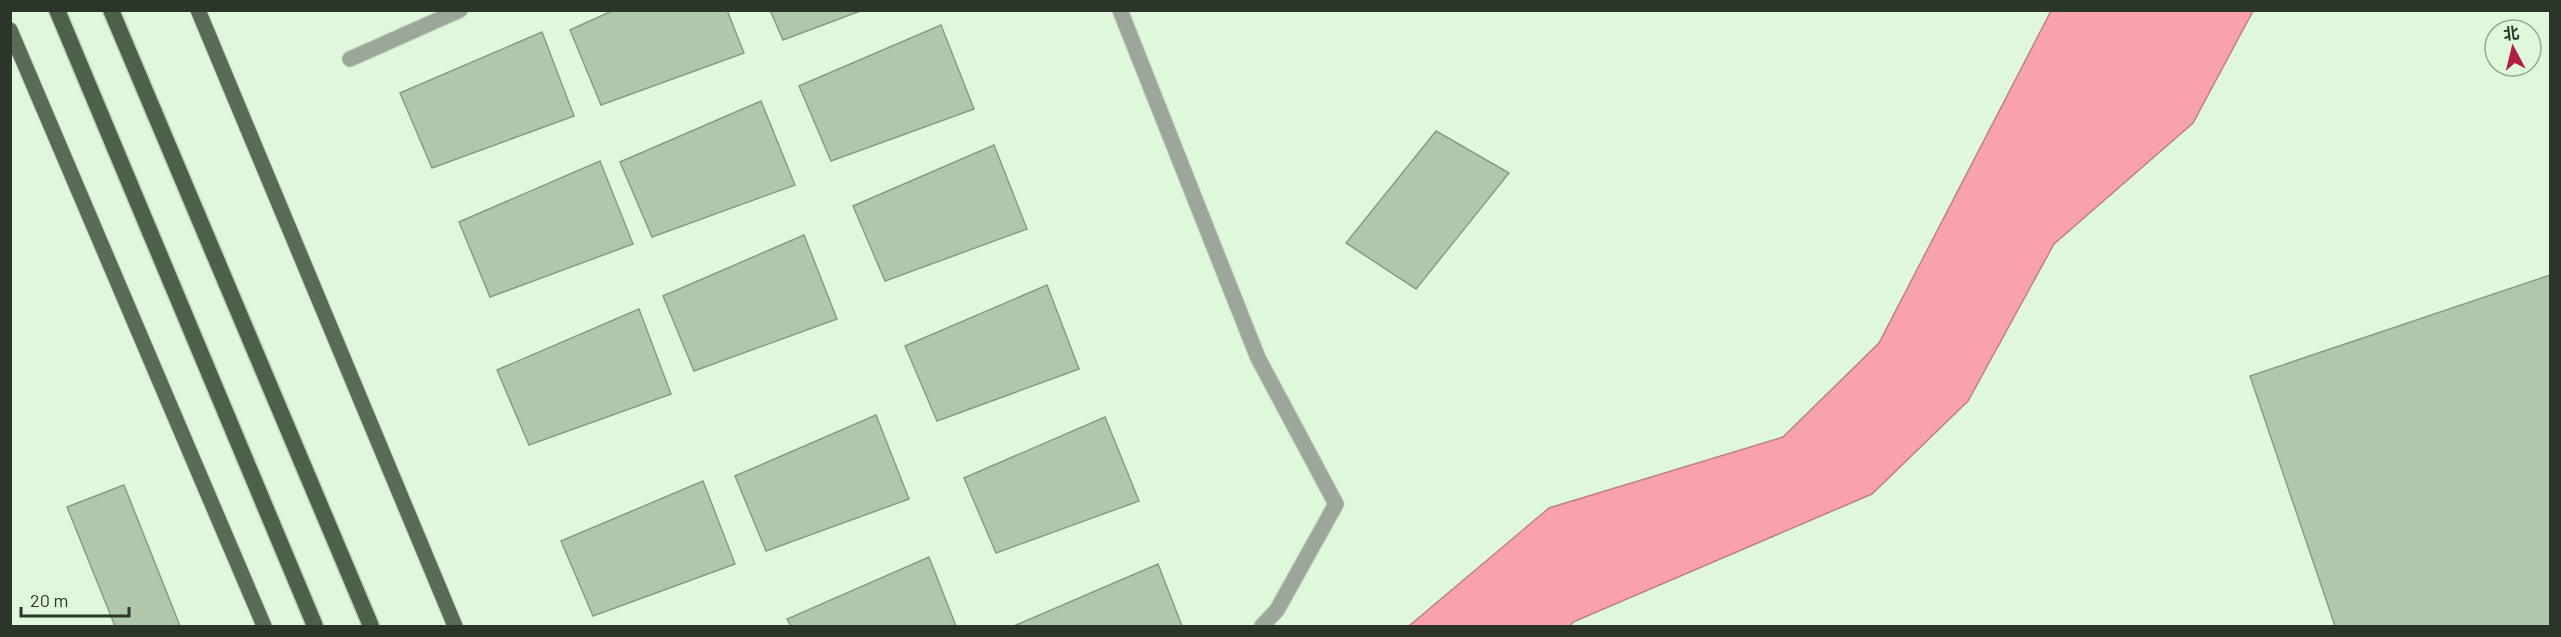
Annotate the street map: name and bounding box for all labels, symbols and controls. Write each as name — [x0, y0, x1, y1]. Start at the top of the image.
north arrow — [2483, 18, 2543, 78]
text: 北 — [2502, 22, 2520, 43]
scale bar — [21, 580, 129, 618]
text: 20 m — [30, 589, 68, 611]

